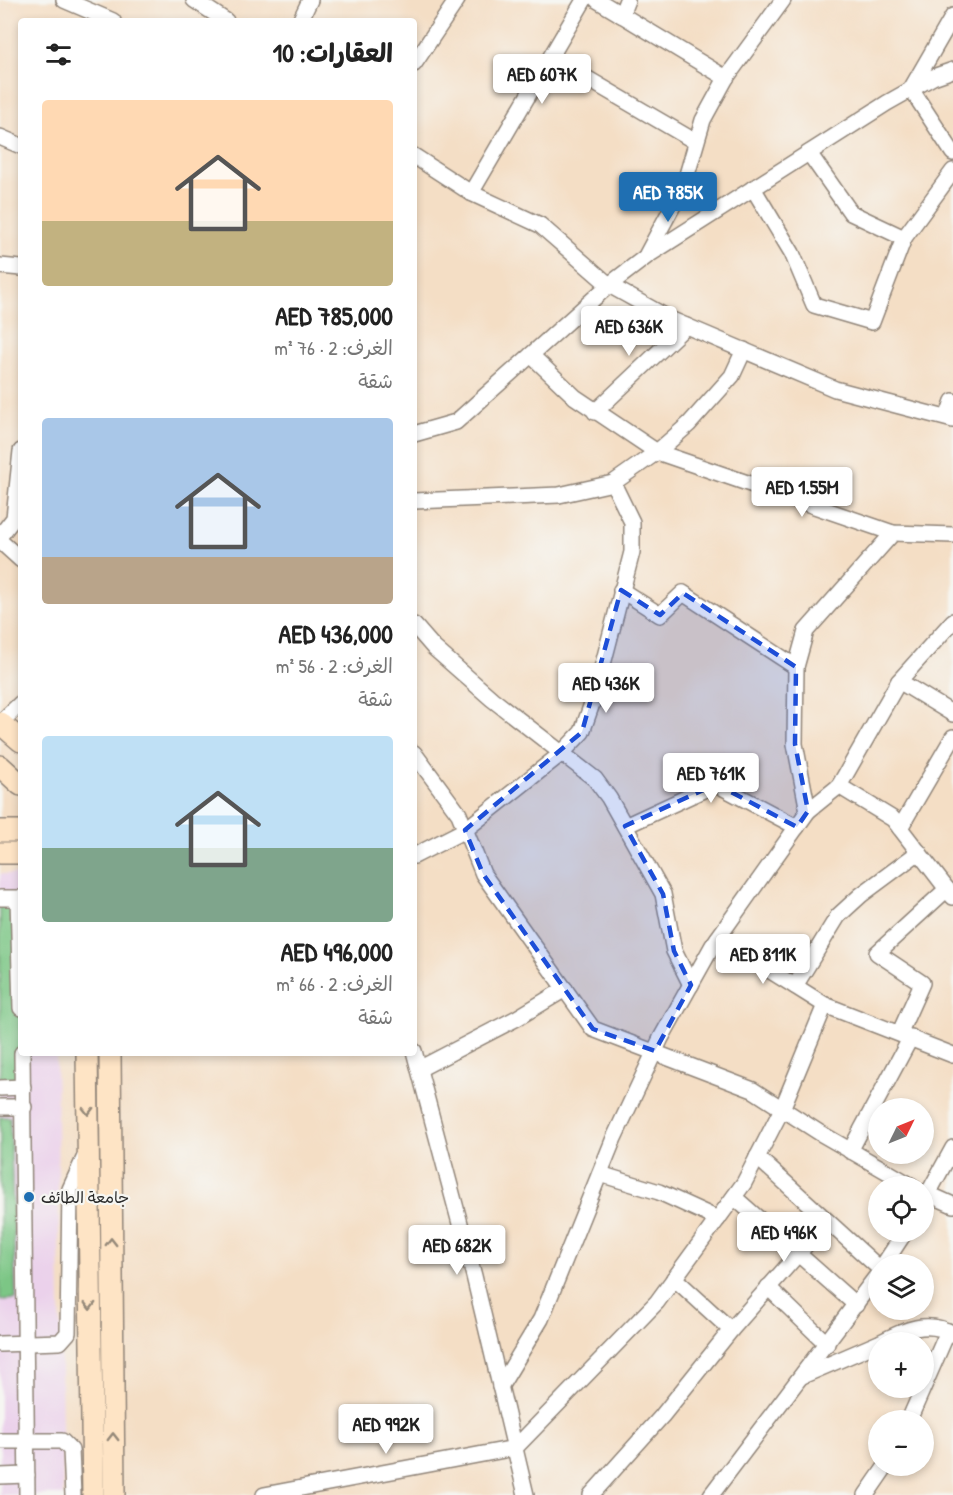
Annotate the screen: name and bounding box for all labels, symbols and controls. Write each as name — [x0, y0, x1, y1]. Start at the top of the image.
text: العقارات: 10 — [273, 35, 393, 70]
icon: filters — [42, 38, 75, 71]
pin: AED 607K — [480, 54, 604, 105]
text: AED 607K — [507, 60, 577, 87]
icon: home — [164, 139, 272, 247]
pin: AED 785K — [606, 172, 730, 223]
text: AED 785K — [633, 178, 703, 205]
text: AED 785,000 — [275, 298, 393, 333]
pin: AED 636K — [567, 306, 691, 357]
text: AED 636K — [595, 312, 663, 339]
text: الغرف: 2 · 76 m² — [274, 334, 393, 361]
text: شقة — [358, 367, 393, 394]
icon: home — [164, 457, 272, 565]
pin: AED 1.55M — [733, 467, 871, 518]
text: AED 1.55M — [765, 473, 839, 500]
text: AED 436,000 — [279, 616, 393, 651]
text: الغرف: 2 · 56 m² — [276, 652, 393, 679]
pin: AED 436K — [544, 663, 668, 714]
text: AED 436K — [572, 669, 640, 696]
text: شقة — [358, 685, 393, 712]
pin: AED 761K — [649, 753, 773, 804]
text: AED 761K — [677, 759, 745, 786]
icon: home — [164, 775, 272, 883]
text: AED 496,000 — [281, 934, 393, 969]
pin: AED 811K — [701, 934, 825, 985]
text: AED 811K — [730, 940, 796, 967]
text: الغرف: 2 · 66 m² — [276, 970, 393, 997]
text: شقة — [358, 1003, 393, 1030]
north arrow — [868, 1098, 934, 1164]
map controls — [868, 1098, 934, 1476]
one-way arrow — [82, 1107, 94, 1116]
button: locate — [868, 1176, 934, 1242]
place label: جامعة الطائف — [41, 1186, 129, 1208]
marker: جامعة الطائف — [22, 1190, 36, 1204]
pin: AED 496K — [722, 1212, 846, 1263]
text: AED 496K — [751, 1218, 817, 1245]
pin: AED 682K — [395, 1225, 519, 1276]
text: AED 682K — [422, 1231, 492, 1258]
one-way arrow — [105, 1237, 118, 1246]
button: layers — [868, 1254, 934, 1320]
one-way arrow — [84, 1302, 96, 1311]
button: + — [868, 1332, 934, 1398]
pin: AED 992K — [324, 1404, 448, 1455]
text: AED 992K — [352, 1410, 420, 1437]
button: − — [868, 1410, 934, 1476]
one-way arrow — [107, 1432, 119, 1441]

